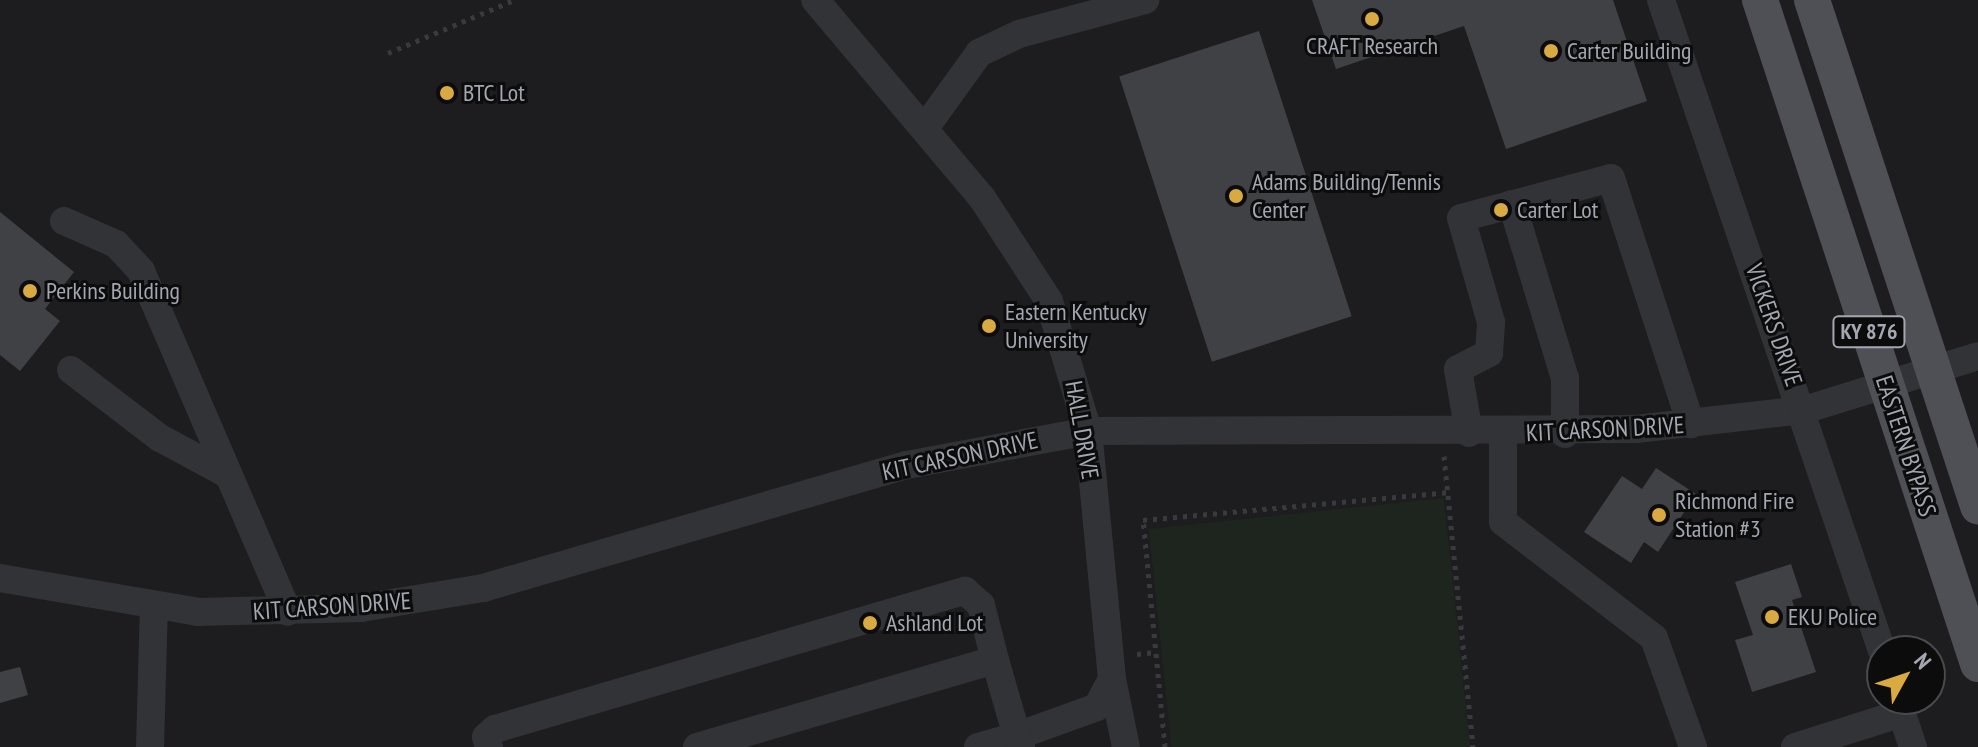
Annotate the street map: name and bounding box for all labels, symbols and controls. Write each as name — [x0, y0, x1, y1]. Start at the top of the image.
marker: CRAFT Research — [1363, 10, 1381, 28]
place label: CRAFT Research — [1306, 32, 1438, 60]
place label: Carter Building — [1567, 37, 1691, 65]
marker: Carter Building — [1542, 42, 1560, 60]
place label: BTC Lot — [463, 79, 526, 107]
marker: BTC Lot — [438, 84, 456, 102]
place label: Adams Building/Tennis Center — [1252, 168, 1441, 224]
marker: Adams Building/Tennis Center — [1227, 187, 1245, 205]
place label: Carter Lot — [1517, 196, 1598, 224]
marker: Carter Lot — [1492, 201, 1510, 219]
street label: VICKERS DRIVE — [1740, 260, 1808, 390]
place label: Perkins Building — [46, 277, 180, 305]
marker: Perkins Building — [21, 282, 39, 300]
place label: Eastern Kentucky University — [1005, 298, 1147, 354]
road number: KY 876 — [1831, 314, 1907, 350]
marker: Eastern Kentucky University — [980, 317, 998, 335]
street label: EASTERN BYPASS — [1870, 372, 1942, 520]
street label: HALL DRIVE — [1059, 378, 1105, 482]
street label: KIT CARSON DRIVE — [1525, 410, 1685, 448]
street label: KIT CARSON DRIVE — [879, 425, 1041, 487]
place label: Richmond Fire Station #3 — [1675, 487, 1794, 543]
marker: Richmond Fire Station #3 — [1650, 506, 1668, 524]
street label: KIT CARSON DRIVE — [252, 586, 412, 626]
place label: EKU Police — [1788, 603, 1877, 631]
marker: EKU Police — [1763, 608, 1781, 626]
place label: Ashland Lot — [886, 609, 983, 637]
marker: Ashland Lot — [861, 614, 879, 632]
north arrow — [1866, 635, 1946, 715]
text: N — [1908, 647, 1937, 674]

